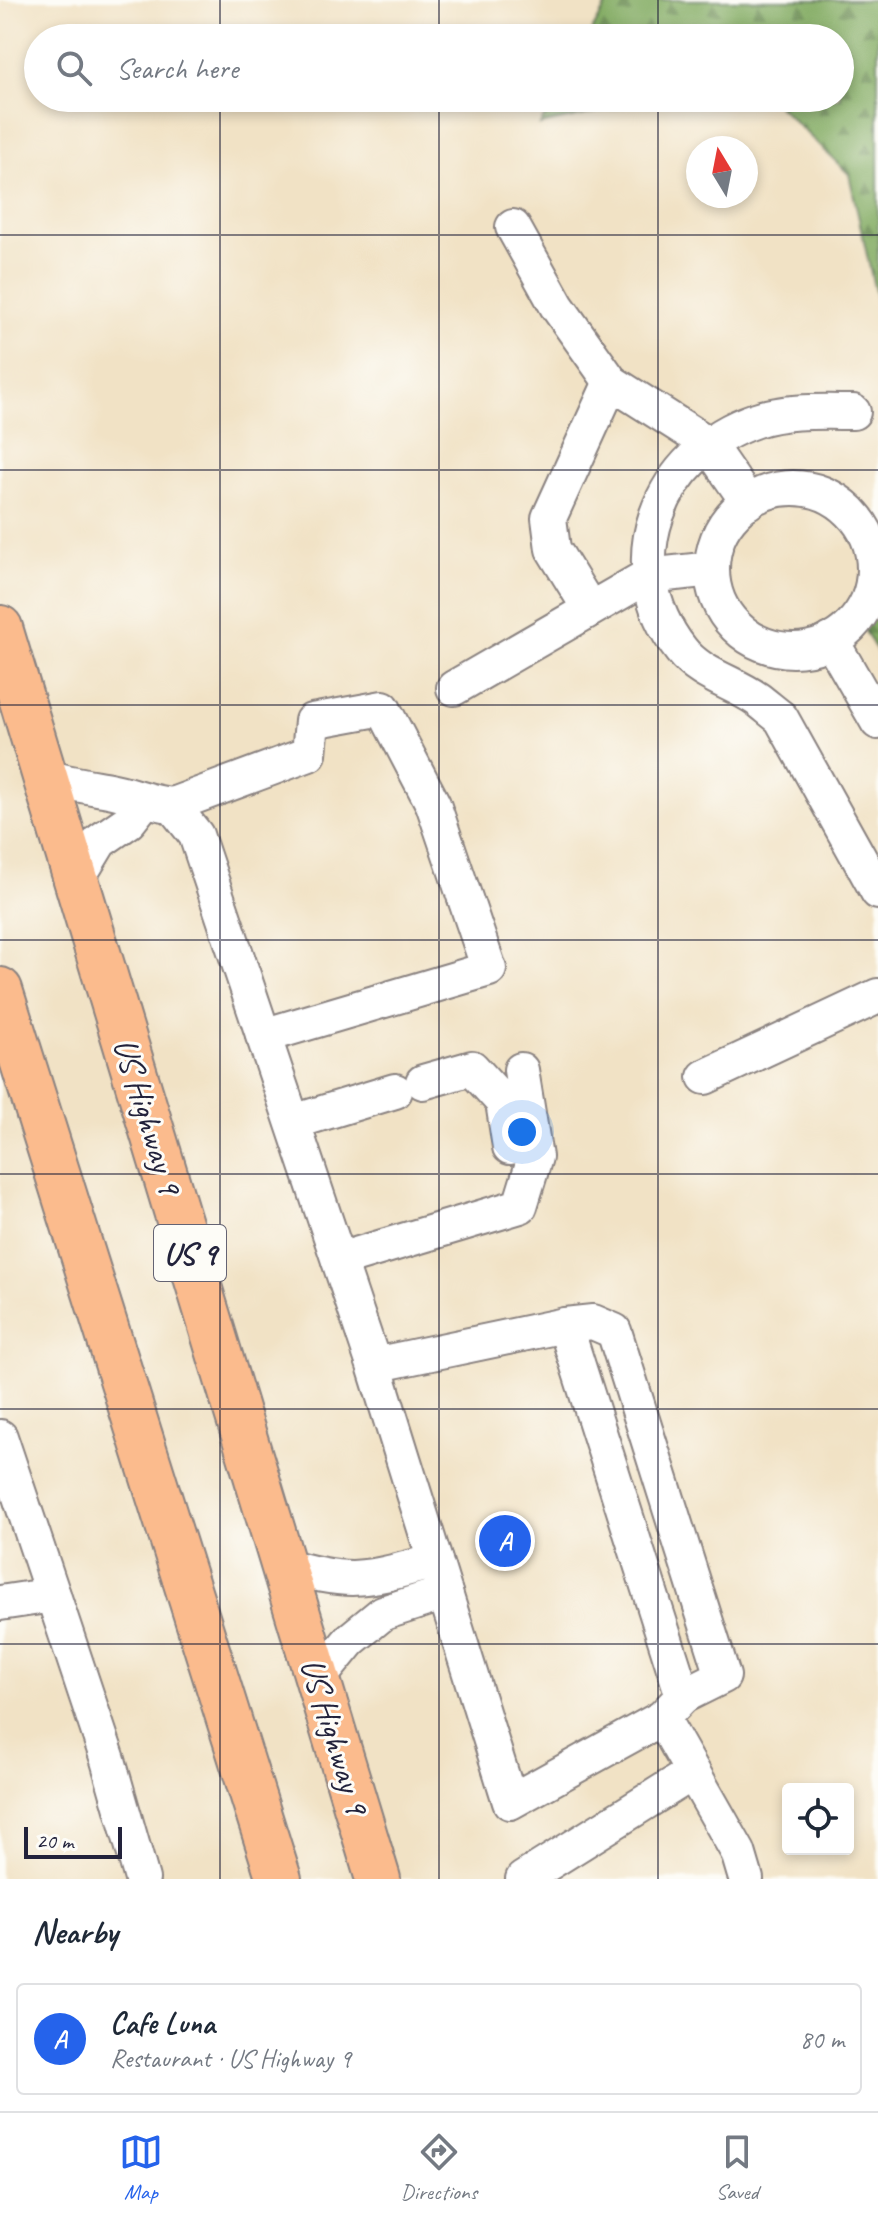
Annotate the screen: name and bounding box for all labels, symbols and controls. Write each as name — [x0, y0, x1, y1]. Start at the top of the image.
search box — [24, 24, 854, 112]
icon: search — [52, 46, 96, 90]
text: Search here — [116, 49, 238, 87]
north arrow — [686, 136, 758, 208]
street label: US Highway 9 — [104, 1033, 193, 1202]
your location — [502, 1112, 542, 1152]
road number: US 9 — [154, 1225, 226, 1281]
pin: A — [479, 1511, 531, 1571]
street label: US Highway 9 — [291, 1653, 380, 1822]
map controls — [782, 1783, 854, 1855]
button: locate — [782, 1783, 854, 1855]
scale bar — [24, 1823, 122, 1859]
text: 20 m — [36, 1827, 73, 1855]
text: Nearby — [32, 1910, 118, 1953]
text: Cafe Luna — [110, 2004, 215, 2042]
text: A — [53, 2023, 67, 2056]
text: 80 m — [800, 2023, 844, 2056]
text: Restaurant · US Highway 9 — [110, 2042, 351, 2075]
tab: Map — [119, 2130, 163, 2206]
tab: Directions — [401, 2130, 477, 2206]
tab: Saved — [715, 2130, 759, 2206]

